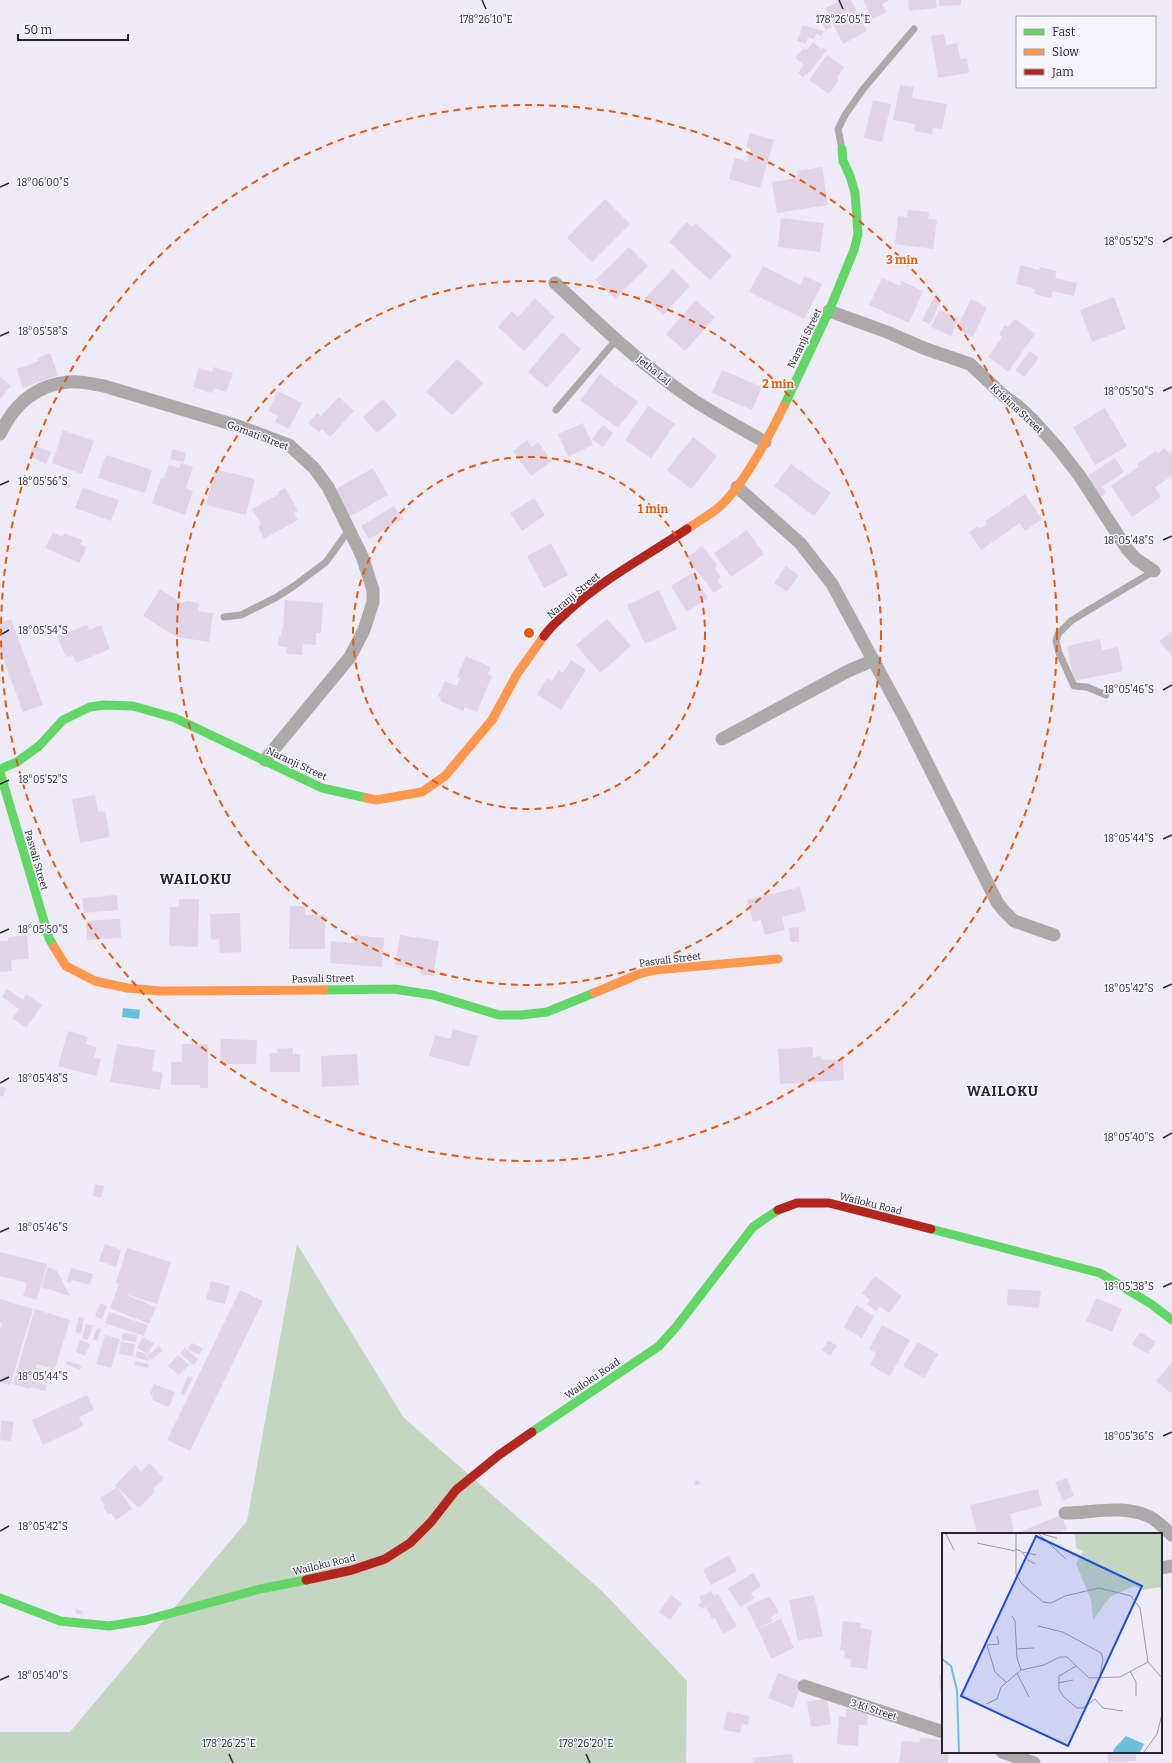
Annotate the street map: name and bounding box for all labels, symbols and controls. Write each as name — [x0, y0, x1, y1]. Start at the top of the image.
text: 178°26'10"E — [459, 14, 513, 26]
text: 178°26'05"E — [816, 14, 870, 26]
scale bar — [18, 16, 128, 42]
legend — [1016, 16, 1156, 88]
text: 50 m — [24, 23, 53, 37]
text: Fast — [1052, 25, 1076, 39]
text: Slow — [1052, 45, 1079, 59]
text: Jam — [1051, 65, 1074, 79]
text: 18°06'00"S — [17, 177, 69, 189]
text: 18°05'52"S — [1104, 236, 1154, 248]
text: 3 min — [886, 253, 918, 267]
street label: Naranji Street — [785, 306, 825, 370]
text: 18°05'58"S — [18, 326, 68, 338]
street label: Jetha Lal — [633, 353, 673, 388]
text: 2 min — [762, 377, 794, 391]
street label: Krishna Street — [988, 381, 1045, 436]
text: 18°05'50"S — [1104, 386, 1154, 398]
street label: Gomati Street — [225, 419, 290, 453]
text: 18°05'56"S — [18, 476, 68, 488]
text: 1 min — [638, 502, 668, 516]
text: 18°05'48"S — [1104, 535, 1154, 547]
street label: Naranji Street — [545, 570, 603, 621]
text: 18°05'54"S — [18, 625, 68, 637]
centre of rings — [522, 626, 536, 640]
text: 18°05'46"S — [1104, 684, 1154, 696]
street label: Naranji Street — [265, 745, 329, 783]
text: 18°05'52"S — [18, 774, 68, 786]
street label: Pasvali Street — [22, 829, 51, 892]
text: 18°05'44"S — [1104, 833, 1154, 845]
district label: WAILOKU — [160, 871, 232, 888]
text: 18°05'50"S — [18, 924, 68, 936]
street label: Pasvali Street — [638, 950, 702, 970]
street label: Pasvali Street — [292, 972, 355, 986]
text: 18°05'42"S — [1104, 983, 1154, 995]
text: 18°05'48"S — [18, 1073, 68, 1085]
district label: WAILOKU — [967, 1083, 1039, 1100]
text: 18°05'40"S — [1104, 1132, 1154, 1144]
street label: Wailoku Road — [838, 1190, 903, 1218]
text: 18°05'46"S — [18, 1222, 68, 1234]
text: 18°05'38"S — [1104, 1281, 1154, 1293]
street label: Wailoku Road — [563, 1356, 622, 1402]
text: 18°05'44"S — [18, 1371, 68, 1383]
text: 18°05'36"S — [1104, 1431, 1154, 1443]
text: 18°05'42"S — [18, 1521, 68, 1533]
inset map — [942, 1533, 1162, 1753]
street label: Wailoku Road — [292, 1552, 357, 1578]
text: 18°05'40"S — [18, 1670, 68, 1682]
street label: 3 Ki Street — [849, 1697, 899, 1723]
text: 178°26'25"E — [202, 1738, 256, 1750]
text: 178°26'20"E — [559, 1738, 613, 1750]

